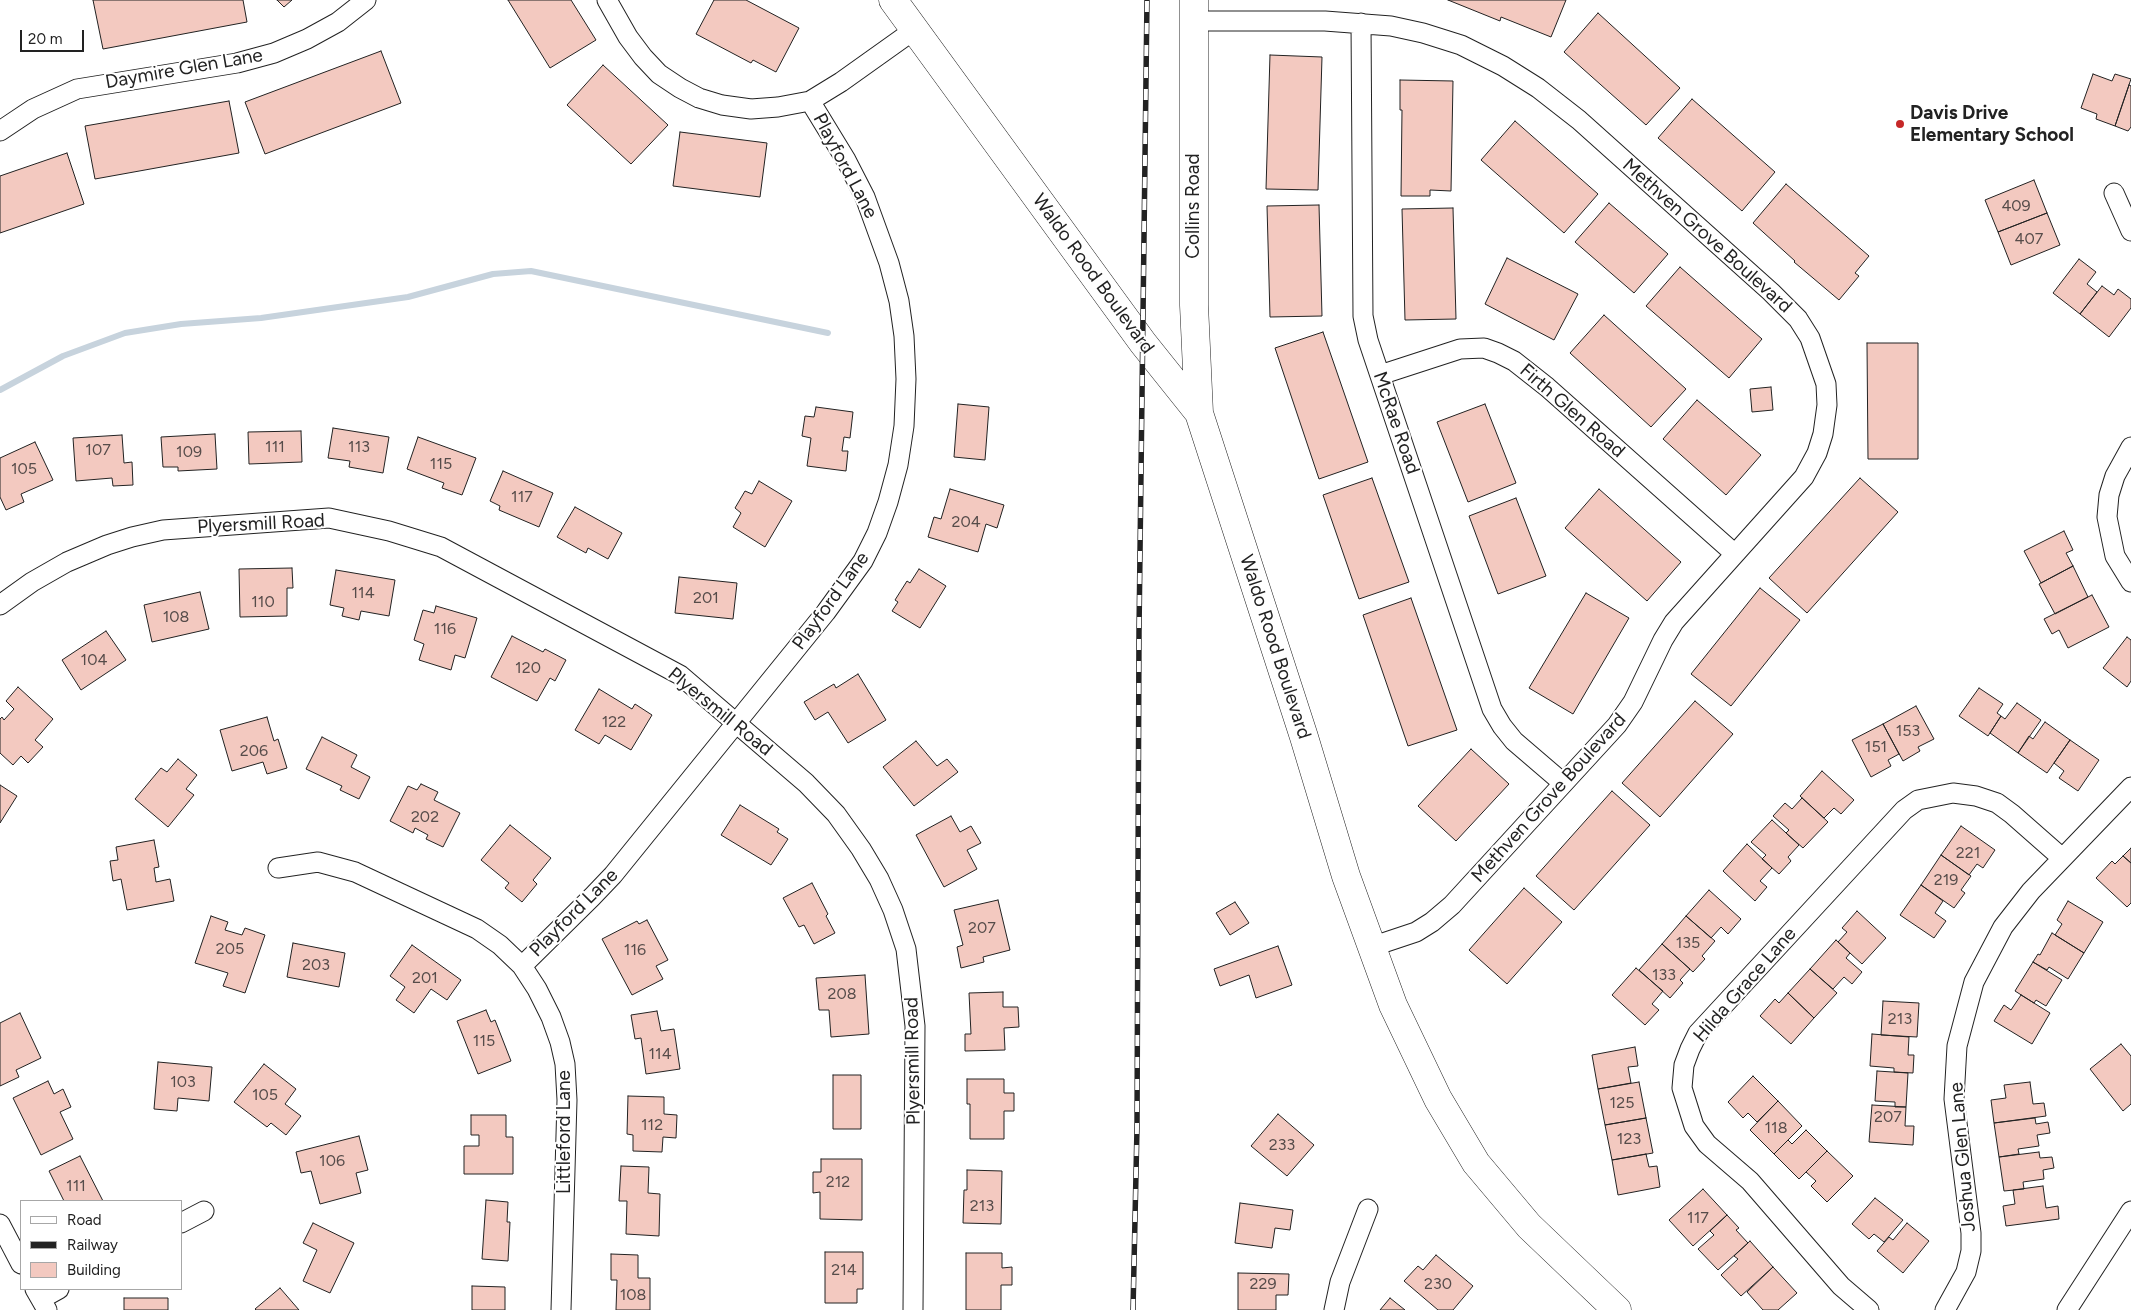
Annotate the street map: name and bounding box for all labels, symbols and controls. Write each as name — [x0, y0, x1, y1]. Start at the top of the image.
scale bar — [22, 20, 86, 52]
text: 20 m — [28, 30, 62, 48]
street label: Daymire Glen Lane — [103, 44, 265, 94]
place label: Davis Drive Elementary School — [1910, 102, 2074, 146]
street label: Playford Lane — [808, 110, 882, 222]
marker: Davis Drive Elementary School — [1894, 118, 1906, 130]
street label: Collins Road — [1182, 153, 1204, 259]
street label: Methven Grove Boulevard — [1618, 154, 1796, 318]
street label: Waldo Rood Boulevard — [1027, 189, 1159, 359]
house number: 409 — [2001, 196, 2031, 216]
house number: 407 — [2015, 229, 2043, 249]
street label: Firth Glen Road — [1515, 359, 1629, 463]
street label: McRae Road — [1368, 369, 1424, 477]
house number: 111 — [265, 437, 285, 457]
house number: 113 — [348, 437, 370, 457]
house number: 107 — [85, 440, 111, 460]
house number: 109 — [176, 442, 202, 462]
house number: 115 — [430, 454, 452, 474]
house number: 105 — [11, 459, 37, 479]
house number: 117 — [511, 487, 533, 507]
street label: Plyersmill Road — [197, 509, 325, 539]
house number: 204 — [951, 512, 981, 532]
street label: Playford Lane — [788, 548, 874, 654]
street label: Waldo Rood Boulevard — [1234, 552, 1316, 742]
house number: 114 — [351, 583, 375, 603]
house number: 201 — [693, 588, 719, 608]
house number: 110 — [251, 592, 275, 612]
house number: 108 — [163, 607, 189, 627]
house number: 116 — [434, 619, 456, 639]
house number: 104 — [81, 650, 107, 670]
house number: 120 — [515, 658, 541, 678]
street label: Plyersmill Road — [663, 663, 777, 761]
street label: Methven Grove Boulevard — [1467, 709, 1631, 887]
house number: 122 — [602, 712, 626, 732]
house number: 153 — [1896, 721, 1920, 741]
house number: 151 — [1865, 737, 1887, 757]
house number: 206 — [240, 741, 268, 761]
house number: 202 — [411, 807, 439, 827]
house number: 221 — [1956, 843, 1980, 863]
street label: Playford Lane — [525, 864, 623, 962]
house number: 219 — [1934, 870, 1958, 890]
house number: 207 — [968, 918, 996, 938]
street label: Hilda Grace Lane — [1689, 923, 1801, 1047]
house number: 135 — [1676, 933, 1700, 953]
house number: 205 — [216, 939, 244, 959]
house number: 116 — [624, 940, 646, 960]
house number: 203 — [302, 955, 330, 975]
house number: 133 — [1652, 965, 1676, 985]
house number: 201 — [412, 968, 438, 988]
house number: 208 — [827, 984, 857, 1004]
street label: Plyersmill Road — [900, 997, 926, 1125]
house number: 213 — [1888, 1009, 1912, 1029]
house number: 115 — [473, 1031, 495, 1051]
house number: 114 — [648, 1044, 672, 1064]
street label: Littleford Lane — [553, 1070, 575, 1194]
house number: 103 — [170, 1072, 196, 1092]
street label: Joshua Glen Lane — [1945, 1081, 1981, 1233]
house number: 105 — [252, 1085, 278, 1105]
house number: 125 — [1610, 1093, 1634, 1113]
house number: 207 — [1874, 1107, 1902, 1127]
house number: 112 — [641, 1115, 663, 1135]
house number: 118 — [1764, 1118, 1788, 1138]
house number: 123 — [1617, 1129, 1641, 1149]
house number: 233 — [1269, 1135, 1295, 1155]
house number: 106 — [319, 1151, 345, 1171]
house number: 212 — [826, 1172, 850, 1192]
house number: 111 — [66, 1176, 86, 1196]
house number: 213 — [970, 1196, 994, 1216]
legend — [20, 1200, 182, 1290]
house number: 117 — [1687, 1208, 1709, 1228]
text: Road — [67, 1211, 102, 1229]
text: Railway — [67, 1236, 118, 1254]
house number: 214 — [831, 1260, 857, 1280]
text: Building — [67, 1261, 121, 1279]
house number: 229 — [1250, 1274, 1276, 1294]
house number: 230 — [1424, 1274, 1452, 1294]
house number: 108 — [620, 1285, 646, 1305]

